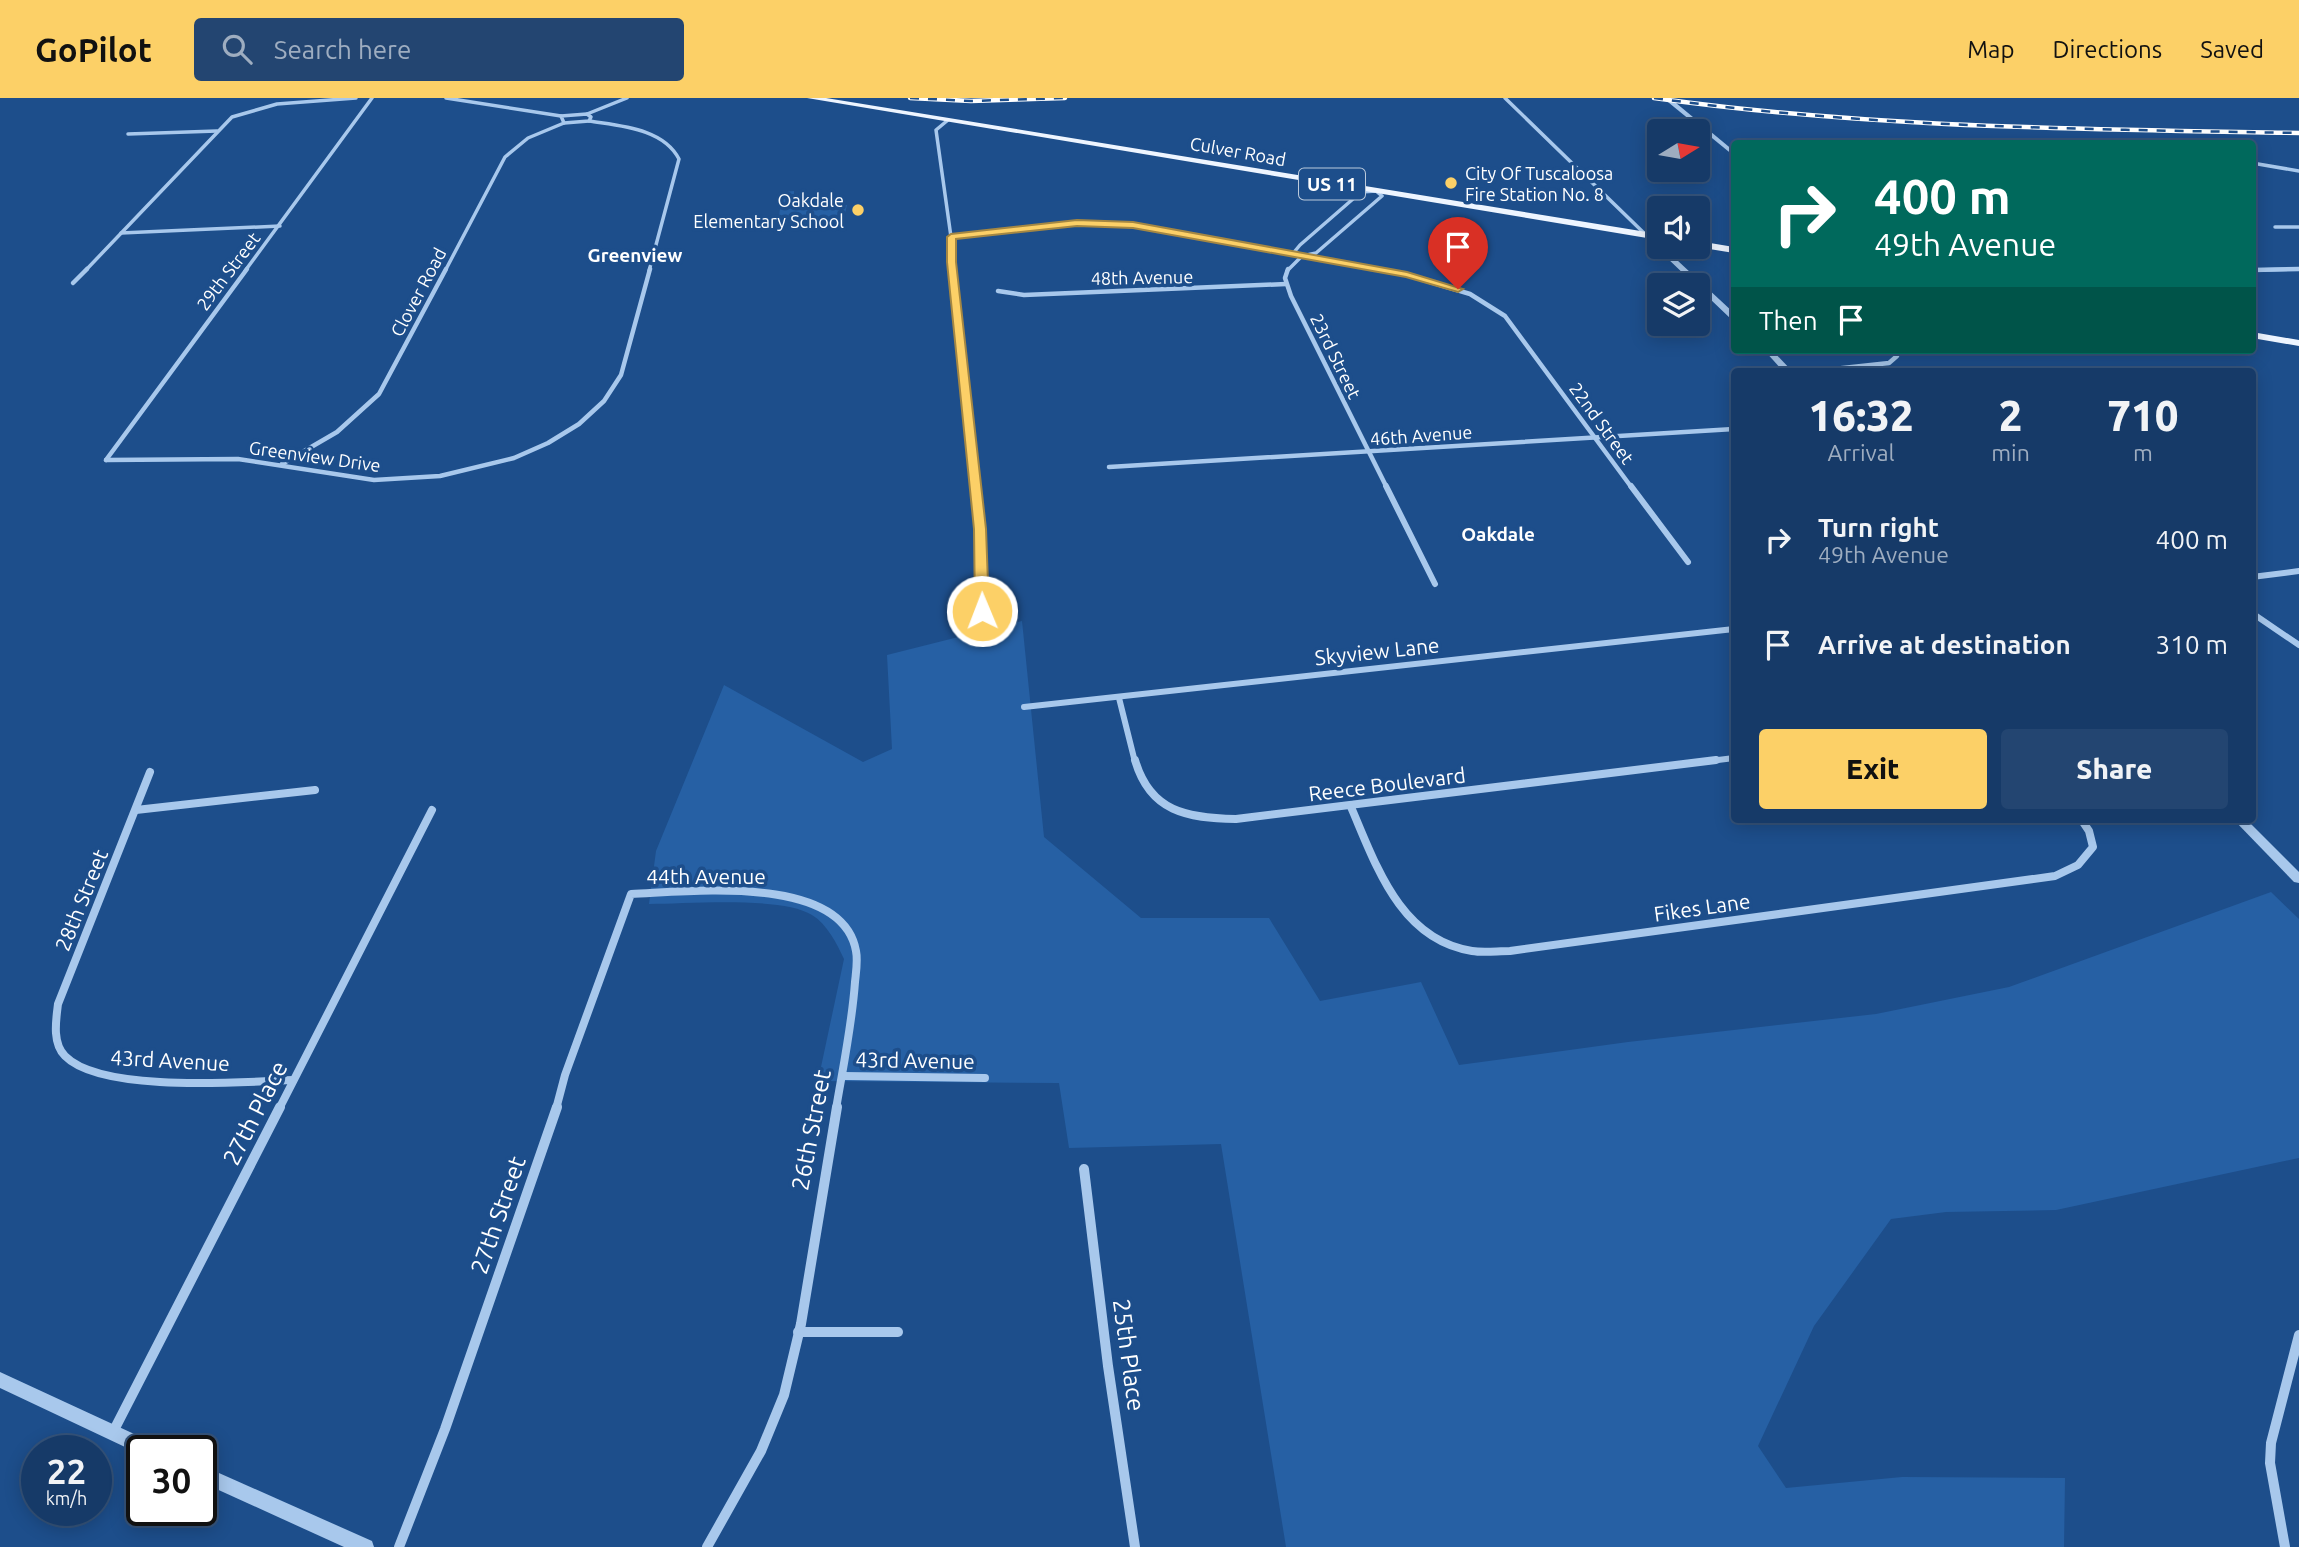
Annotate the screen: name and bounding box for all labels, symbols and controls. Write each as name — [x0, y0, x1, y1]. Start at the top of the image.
search box — [194, 18, 684, 81]
icon: search — [218, 30, 256, 68]
text: GoPilot — [35, 31, 152, 68]
text: Search here — [274, 35, 411, 64]
text: Map — [1967, 36, 2014, 63]
text: Directions — [2052, 36, 2162, 63]
text: Saved — [2200, 36, 2264, 63]
north arrow — [1647, 119, 1710, 182]
map controls — [1647, 119, 1710, 336]
street label: Culver Road — [1189, 133, 1287, 169]
place label: City Of Tuscaloosa Fire Station No. 8 — [1465, 163, 1613, 204]
icon: right — [1759, 168, 1850, 259]
text: 400 m — [1874, 168, 2011, 223]
road number: US 11 — [1299, 169, 1365, 200]
marker: City Of Tuscaloosa Fire Station No. 8 — [1443, 175, 1459, 191]
place label: Oakdale Elementary School — [693, 190, 844, 231]
button: sound — [1647, 196, 1710, 259]
marker: Oakdale Elementary School — [850, 202, 866, 218]
pin — [1428, 217, 1488, 289]
text: 49th Avenue — [1874, 226, 2056, 262]
street label: 29th Street — [192, 228, 264, 314]
icon: arrive — [1439, 228, 1477, 266]
street label: Clover Road — [386, 244, 450, 340]
district label: Greenview — [588, 244, 683, 266]
street label: 48th Avenue — [1091, 266, 1193, 288]
button: layers — [1647, 273, 1710, 336]
icon: arrive — [1832, 301, 1870, 339]
text: Then — [1759, 306, 1818, 335]
street label: 23rd Street — [1307, 310, 1365, 402]
street label: 22nd Street — [1566, 378, 1638, 468]
text: 16:32 — [1809, 392, 1914, 439]
text: 2 — [1999, 392, 2022, 439]
text: 710 — [2107, 392, 2178, 439]
street label: 46th Avenue — [1369, 421, 1473, 449]
street label: Greenview Drive — [248, 437, 382, 475]
text: Arrival — [1828, 440, 1895, 465]
text: min — [1991, 440, 2030, 465]
text: m — [2133, 440, 2153, 465]
text: Turn right — [1818, 513, 1939, 542]
icon: right — [1759, 521, 1797, 559]
district label: Oakdale — [1461, 523, 1535, 545]
text: 400 m — [2156, 525, 2228, 554]
text: 49th Avenue — [1818, 542, 1949, 567]
position arrow — [945, 574, 1019, 648]
icon: arrive — [1759, 626, 1797, 664]
text: Arrive at destination — [1818, 630, 2071, 659]
text: 310 m — [2156, 630, 2228, 659]
street label: Skyview Lane — [1313, 633, 1441, 669]
button: Exit — [1759, 729, 1987, 809]
button: Share — [2001, 729, 2228, 809]
street label: Reece Boulevard — [1307, 762, 1467, 806]
street label: 28th Street — [50, 846, 112, 954]
street label: 44th Avenue — [646, 864, 766, 888]
street label: Fikes Lane — [1652, 888, 1752, 926]
street label: 43rd Avenue — [110, 1045, 230, 1075]
street label: 43rd Avenue — [855, 1047, 975, 1073]
street label: 27th Place — [217, 1056, 293, 1170]
street label: 26th Street — [786, 1067, 836, 1193]
street label: 27th Street — [465, 1152, 531, 1277]
street label: 25th Place — [1108, 1297, 1150, 1413]
speed limit sign: 30 — [126, 1435, 217, 1526]
text: 22 — [47, 1451, 86, 1491]
text: km/h — [46, 1488, 87, 1508]

